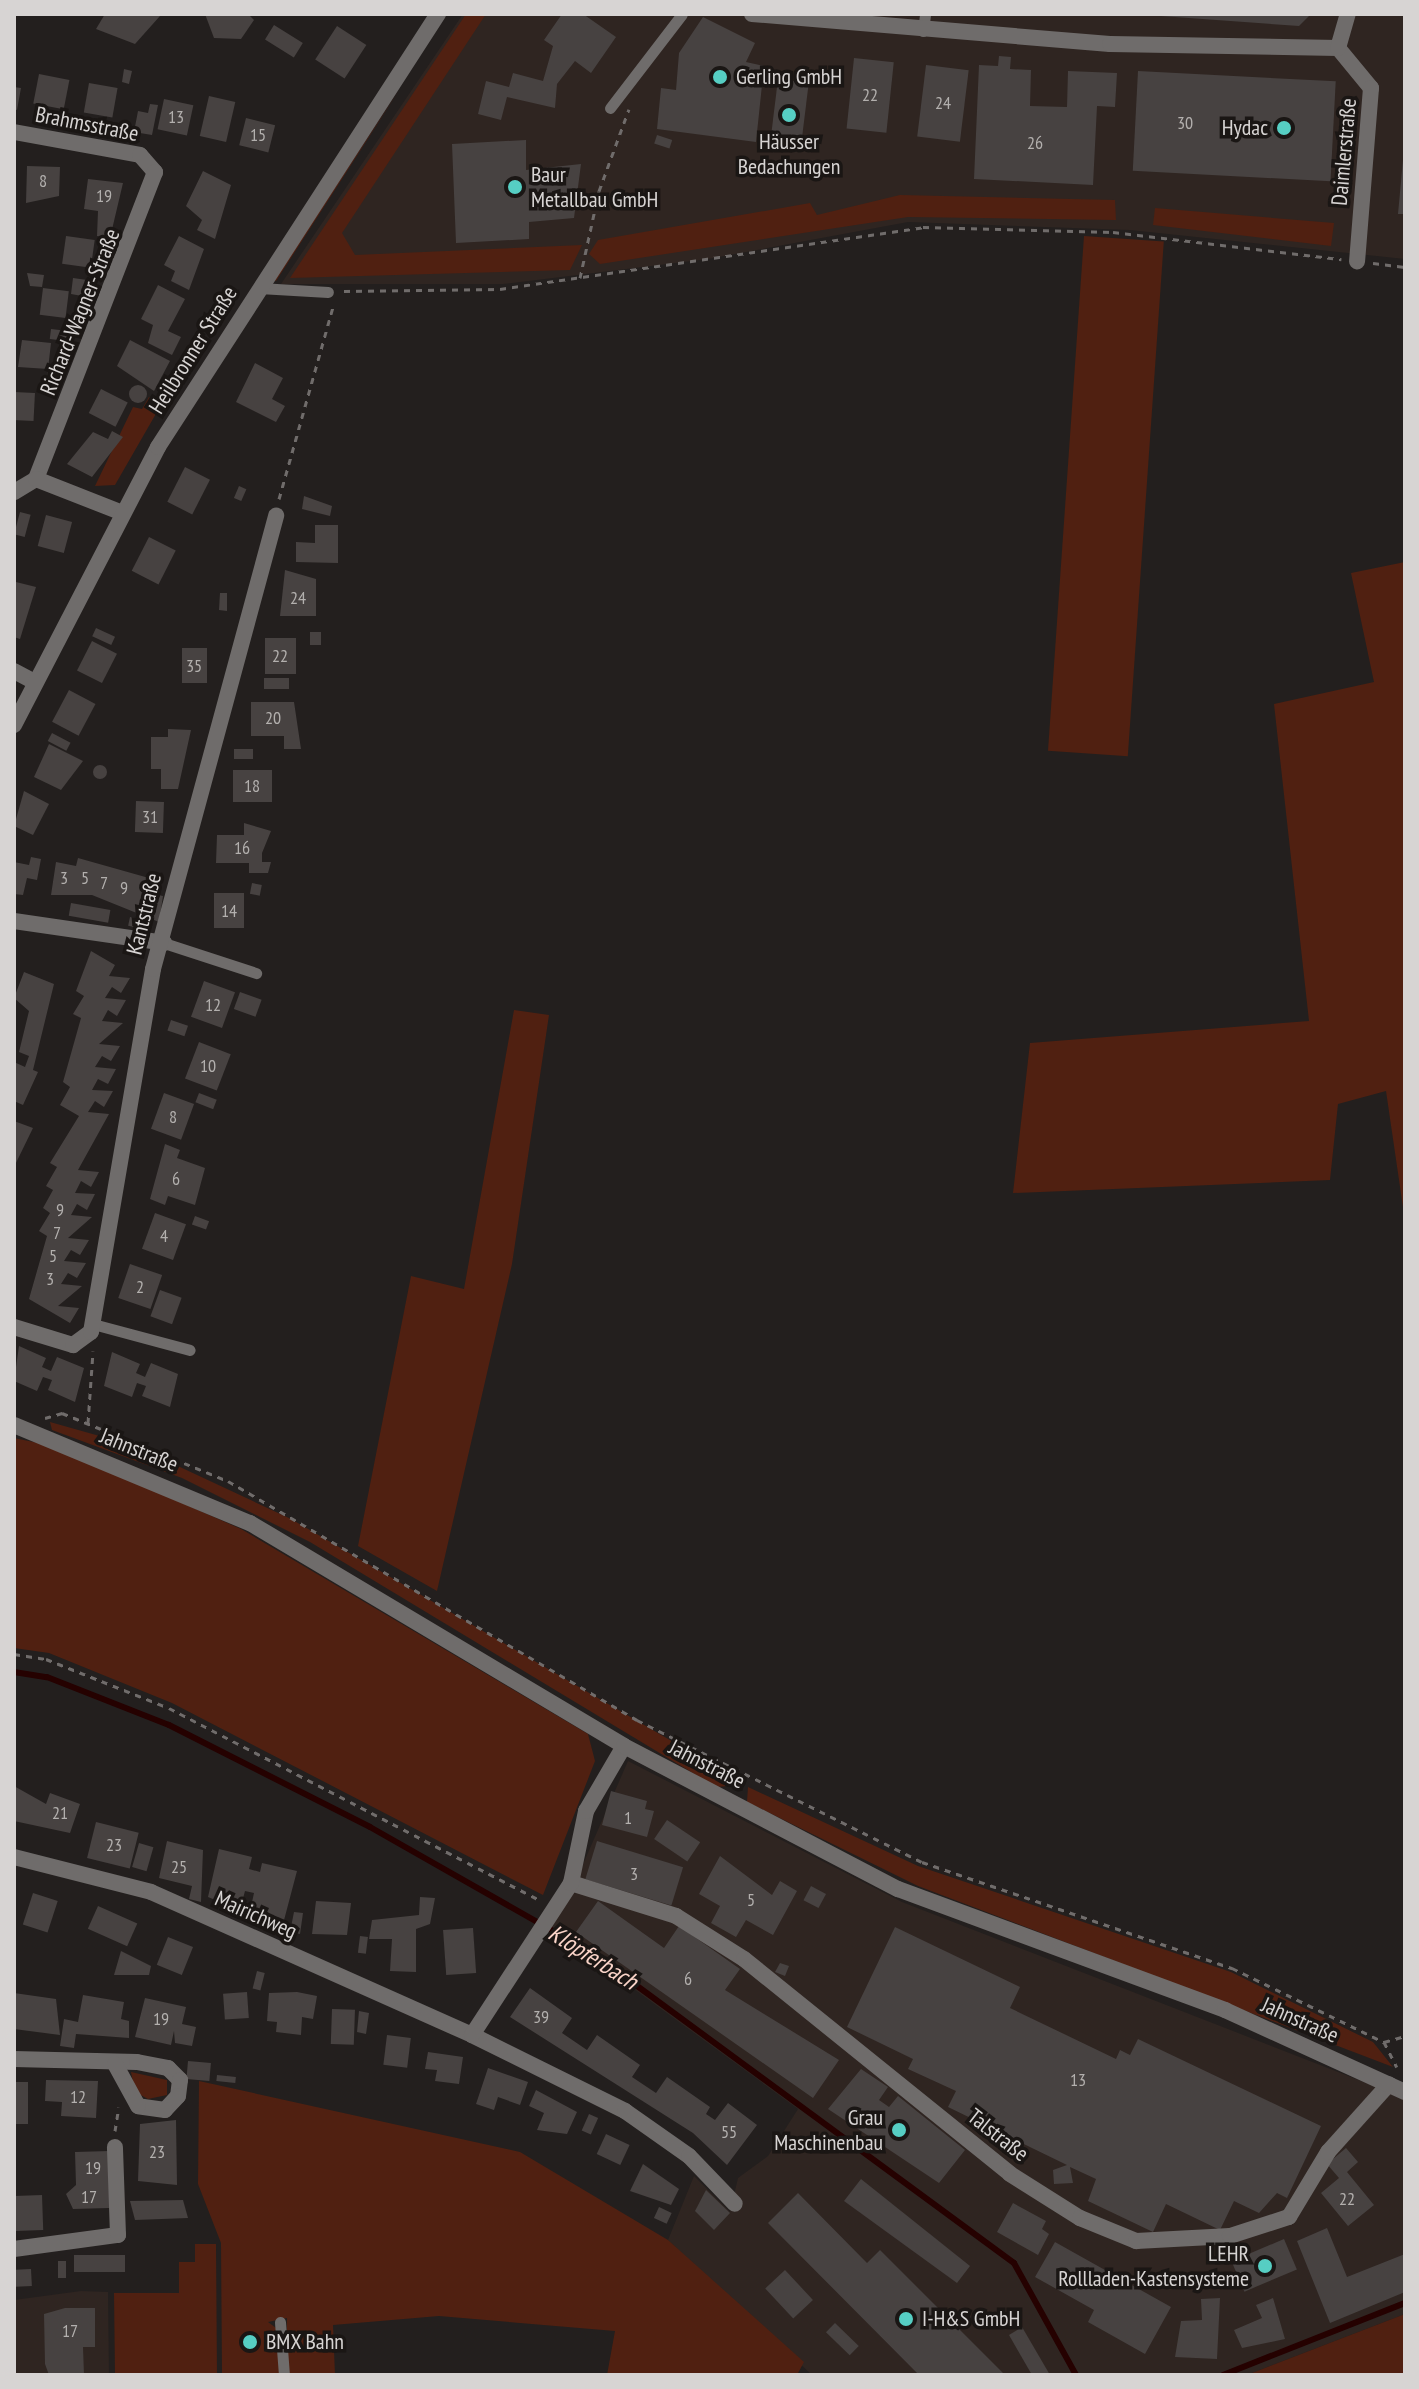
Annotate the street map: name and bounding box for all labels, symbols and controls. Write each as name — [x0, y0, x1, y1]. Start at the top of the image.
place label: Gerling GmbH — [736, 64, 842, 90]
marker: Gerling GmbH — [711, 68, 729, 86]
house number: 22 — [862, 84, 878, 106]
house number: 24 — [935, 92, 951, 114]
street label: Daimlerstraße — [1326, 97, 1362, 207]
street label: Brahmsstraße — [33, 101, 141, 147]
house number: 13 — [168, 106, 184, 128]
marker: Häusser Bedachungen — [780, 106, 798, 124]
house number: 30 — [1177, 112, 1193, 134]
place label: Hydac — [1222, 115, 1268, 141]
marker: Hydac — [1275, 119, 1293, 137]
house number: 15 — [250, 124, 266, 146]
place label: Häusser Bedachungen — [738, 128, 840, 180]
house number: 26 — [1027, 132, 1043, 154]
place label: Baur Metallbau GmbH — [531, 161, 658, 212]
house number: 8 — [39, 170, 47, 192]
marker: Baur Metallbau GmbH — [506, 178, 524, 196]
house number: 19 — [96, 185, 112, 207]
street label: Richard-Wagner-Straße — [35, 225, 125, 399]
street label: Heilbronner Straße — [143, 281, 243, 419]
house number: 24 — [290, 587, 306, 609]
house number: 22 — [272, 645, 288, 667]
house number: 35 — [186, 655, 202, 677]
house number: 20 — [265, 707, 281, 729]
house number: 18 — [244, 775, 260, 797]
house number: 31 — [142, 806, 158, 828]
house number: 16 — [234, 837, 250, 859]
house number: 3 — [60, 867, 68, 889]
house number: 5 — [81, 867, 89, 889]
street label: Kantstraße — [121, 871, 167, 957]
house number: 7 — [100, 872, 108, 894]
house number: 9 — [120, 877, 128, 899]
house number: 14 — [221, 900, 237, 922]
house number: 12 — [205, 994, 221, 1016]
house number: 10 — [200, 1055, 216, 1077]
house number: 8 — [169, 1106, 177, 1128]
house number: 6 — [172, 1168, 180, 1190]
house number: 9 — [56, 1199, 64, 1221]
house number: 7 — [53, 1222, 61, 1244]
house number: 4 — [160, 1225, 168, 1247]
house number: 5 — [49, 1245, 57, 1267]
house number: 3 — [46, 1268, 54, 1290]
house number: 2 — [136, 1276, 144, 1298]
street label: Jahnstraße — [96, 1422, 182, 1478]
street label: Jahnstraße — [665, 1734, 749, 1794]
house number: 21 — [52, 1802, 68, 1824]
house number: 1 — [624, 1807, 632, 1829]
house number: 23 — [106, 1834, 122, 1856]
house number: 25 — [171, 1856, 187, 1878]
house number: 3 — [630, 1863, 638, 1885]
street label: Mairichweg — [211, 1885, 301, 1945]
house number: 5 — [747, 1889, 755, 1911]
water label: Klöpferbach — [543, 1918, 643, 1996]
house number: 6 — [684, 1968, 692, 1990]
street label: Jahnstraße — [1257, 1991, 1343, 2049]
house number: 39 — [533, 2006, 549, 2028]
house number: 19 — [153, 2008, 169, 2030]
house number: 13 — [1070, 2069, 1086, 2091]
house number: 12 — [70, 2086, 86, 2108]
street label: Talstraße — [962, 2103, 1034, 2167]
place label: Grau Maschinenbau — [774, 2104, 883, 2156]
house number: 55 — [721, 2121, 737, 2143]
marker: Grau Maschinenbau — [890, 2121, 908, 2139]
house number: 23 — [149, 2141, 165, 2163]
house number: 19 — [85, 2157, 101, 2179]
house number: 17 — [81, 2186, 97, 2208]
house number: 22 — [1339, 2188, 1355, 2210]
place label: LEHR Rollladen-Kastensysteme — [1058, 2240, 1249, 2292]
marker: LEHR Rollladen-Kastensysteme — [1256, 2257, 1274, 2275]
place label: I-H&S GmbH — [922, 2306, 1020, 2332]
marker: I-H&S GmbH — [897, 2310, 915, 2328]
house number: 17 — [62, 2320, 78, 2342]
place label: BMX Bahn — [266, 2329, 345, 2355]
marker: BMX Bahn — [241, 2333, 259, 2351]

